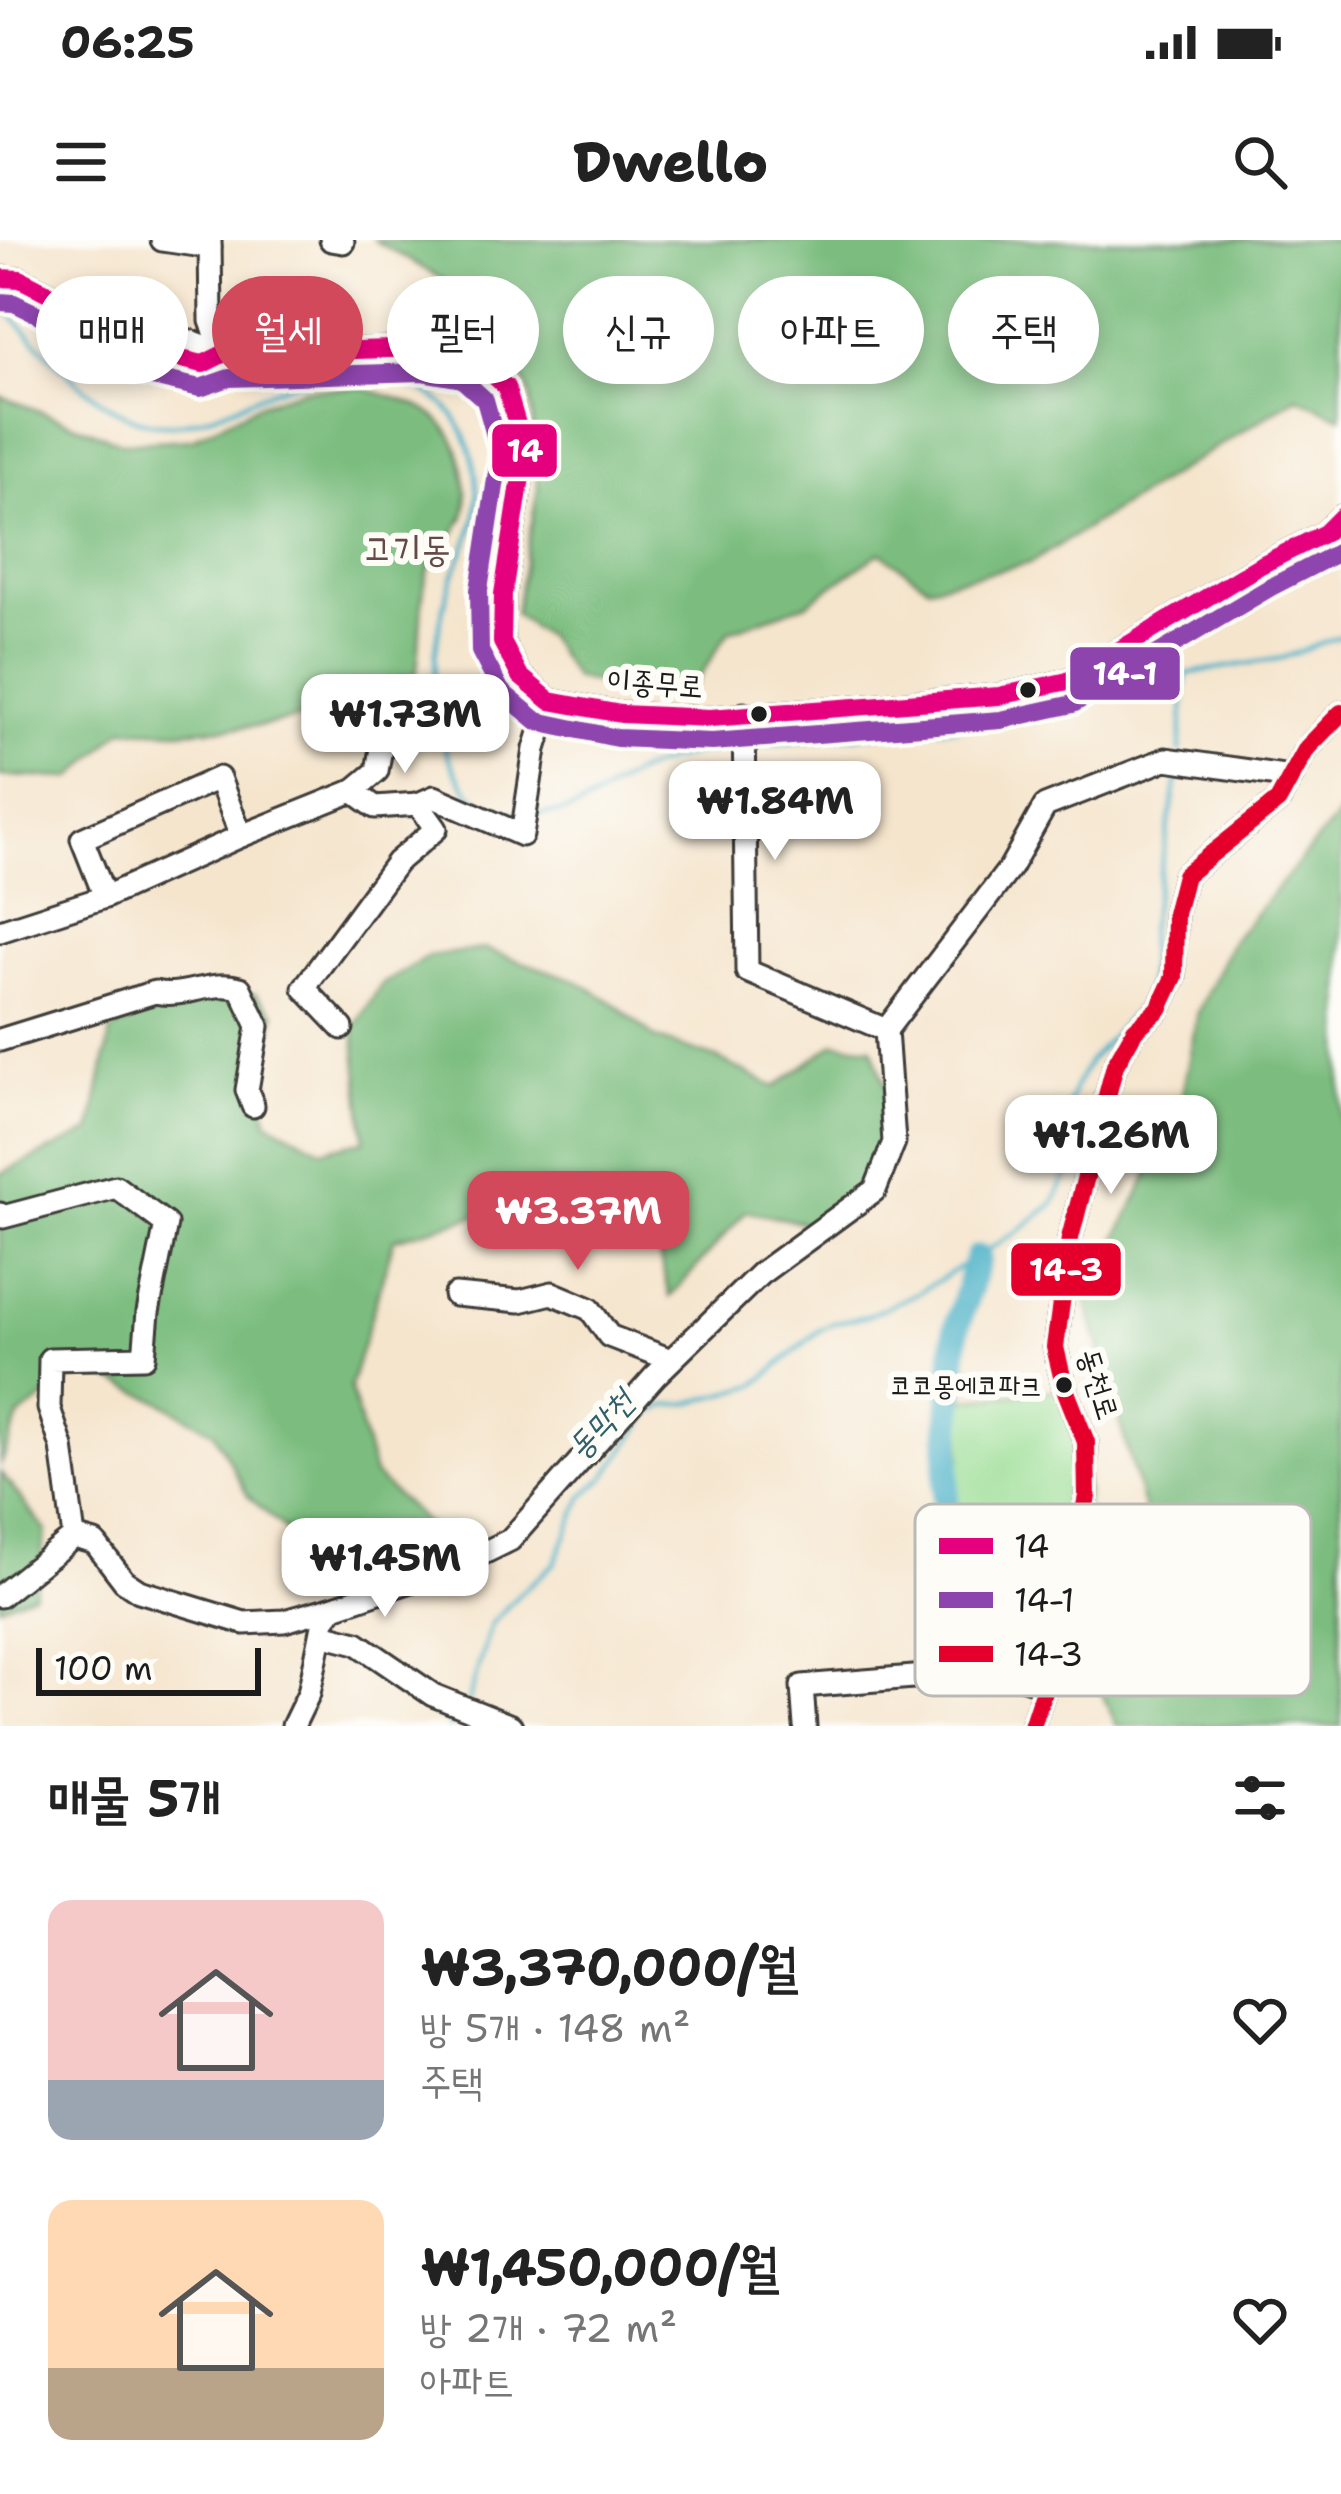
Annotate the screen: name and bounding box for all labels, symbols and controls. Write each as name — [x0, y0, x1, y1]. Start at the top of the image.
text: 06:25 — [60, 12, 195, 72]
text: Dwello — [573, 126, 768, 198]
icon: menu — [48, 129, 114, 195]
icon: search — [1227, 129, 1293, 195]
chip: 매매 — [36, 276, 188, 384]
chip: 월세 — [212, 276, 363, 384]
chip: 필터 — [387, 276, 539, 384]
chip: 신규 — [563, 276, 714, 384]
chip: 아파트 — [738, 276, 924, 384]
chip: 주택 — [948, 276, 1099, 384]
line badge: 14 — [490, 422, 559, 479]
text: 14 — [506, 428, 544, 473]
district label: 고기동 — [364, 524, 450, 573]
line badge: 14-1 — [1068, 645, 1182, 702]
text: 14-1 — [1092, 651, 1158, 696]
street label: 이종무로 — [605, 659, 705, 707]
pin: ₩1.73M — [307, 674, 503, 776]
unlabelled marker — [1017, 679, 1039, 701]
text: ₩1.73M — [328, 687, 482, 739]
unlabelled marker — [748, 703, 770, 725]
pin: ₩1.84M — [677, 761, 873, 863]
text: ₩1.84M — [696, 774, 854, 826]
pin: ₩1.26M — [1013, 1095, 1209, 1197]
text: ₩1.26M — [1032, 1108, 1190, 1160]
pin: ₩3.37M — [480, 1171, 676, 1273]
text: ₩3.37M — [494, 1184, 662, 1236]
line badge: 14-3 — [1009, 1241, 1123, 1298]
text: 14-3 — [1029, 1247, 1103, 1292]
street label: 동천로 — [1069, 1343, 1129, 1425]
place label: 코코몽에코파크 — [890, 1367, 1042, 1404]
marker: 코코몽에코파크 — [1053, 1374, 1075, 1396]
water label: 동막천 — [556, 1377, 646, 1468]
legend — [915, 1504, 1311, 1696]
pin: ₩1.45M — [287, 1518, 483, 1620]
text: 14 — [1014, 1524, 1049, 1569]
text: ₩1.45M — [309, 1531, 461, 1583]
text: 14-1 — [1014, 1578, 1075, 1623]
text: 14-3 — [1014, 1632, 1083, 1677]
scale bar — [36, 1642, 261, 1695]
text: 100 m — [54, 1646, 153, 1691]
text: 매물 5개 — [48, 1764, 221, 1832]
icon: filters — [1227, 1765, 1293, 1831]
text: ₩3,370,000/월 — [420, 1933, 798, 2001]
icon: home — [144, 1948, 288, 2092]
icon: heart — [1227, 1987, 1293, 2053]
text: 방 5개 · 148 m² — [420, 2002, 691, 2054]
text: 주택 — [420, 2055, 483, 2107]
text: ₩1,450,000/월 — [420, 2233, 779, 2301]
icon: home — [144, 2248, 288, 2392]
icon: heart — [1227, 2287, 1293, 2353]
text: 방 2개 · 72 m² — [420, 2302, 677, 2354]
text: 아파트 — [420, 2355, 514, 2407]

